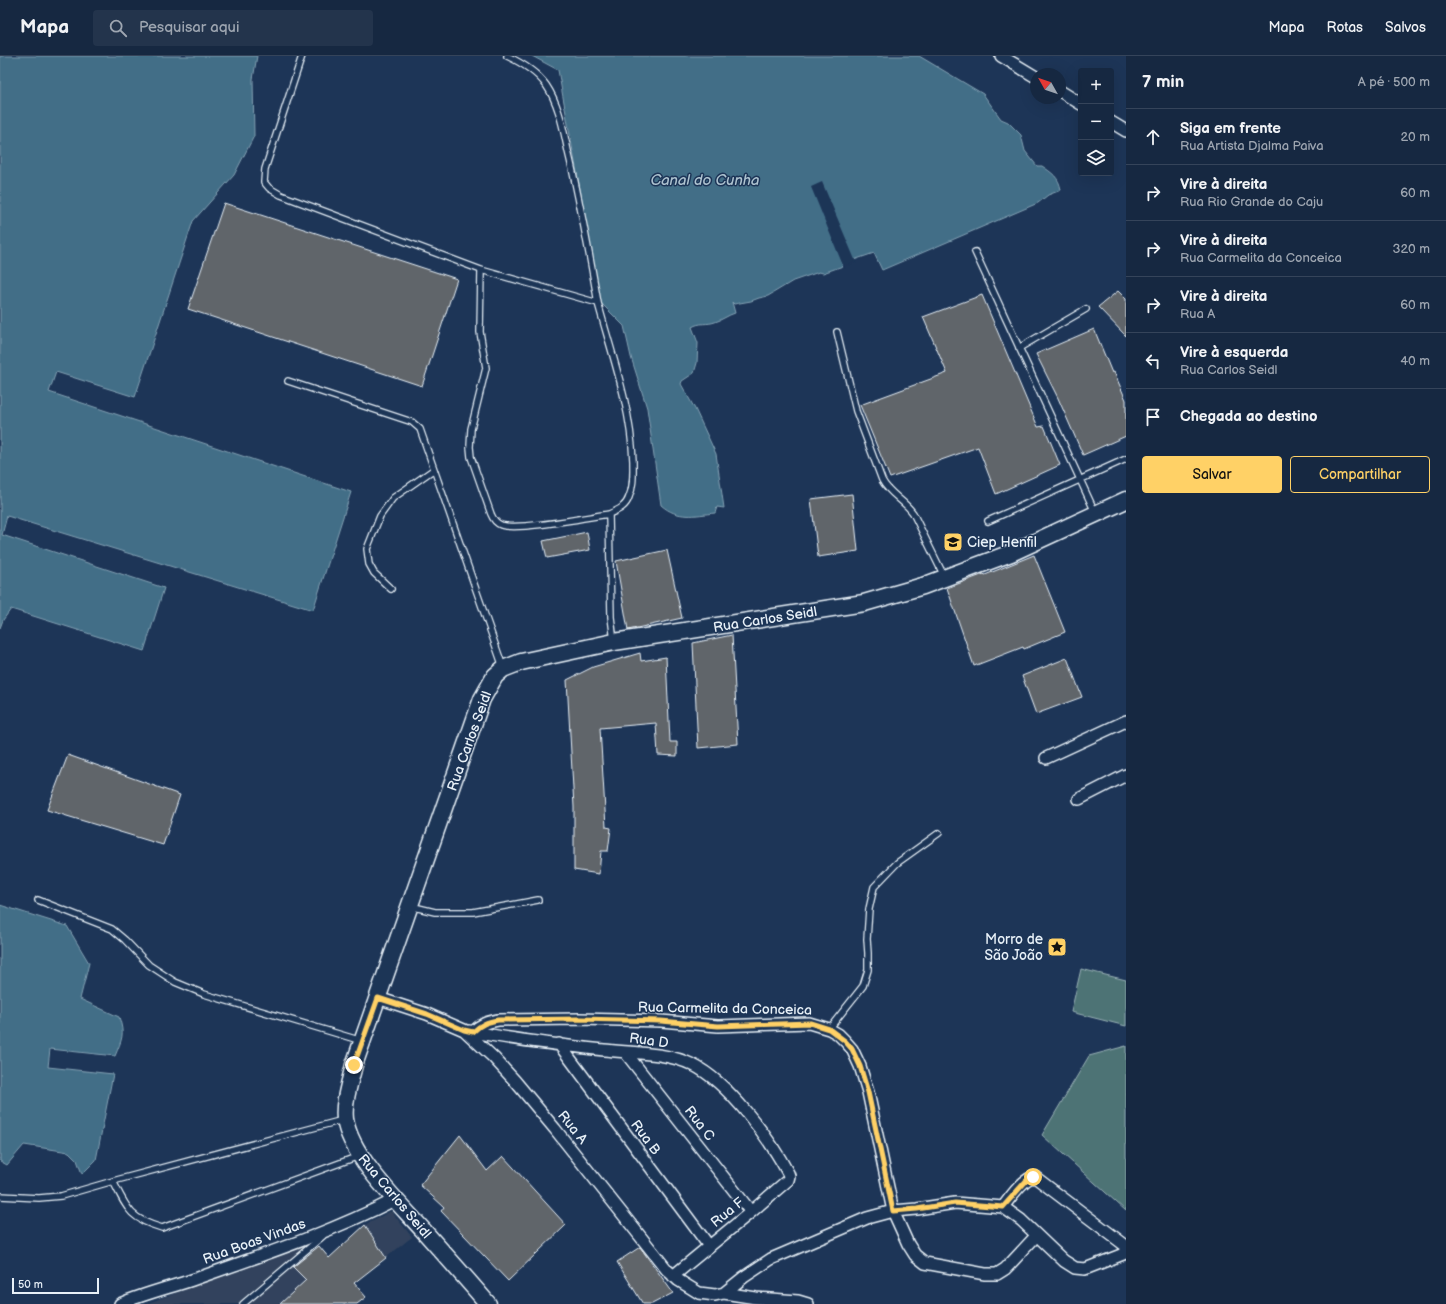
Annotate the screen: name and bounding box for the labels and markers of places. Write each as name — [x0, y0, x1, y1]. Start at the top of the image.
school or university icon: Ciep Henfil — [942, 531, 964, 553]
place label: Ciep Henfil — [967, 534, 1037, 551]
place label: Morro de São João — [985, 931, 1043, 964]
place icon: Morro de São João — [1046, 936, 1068, 958]

